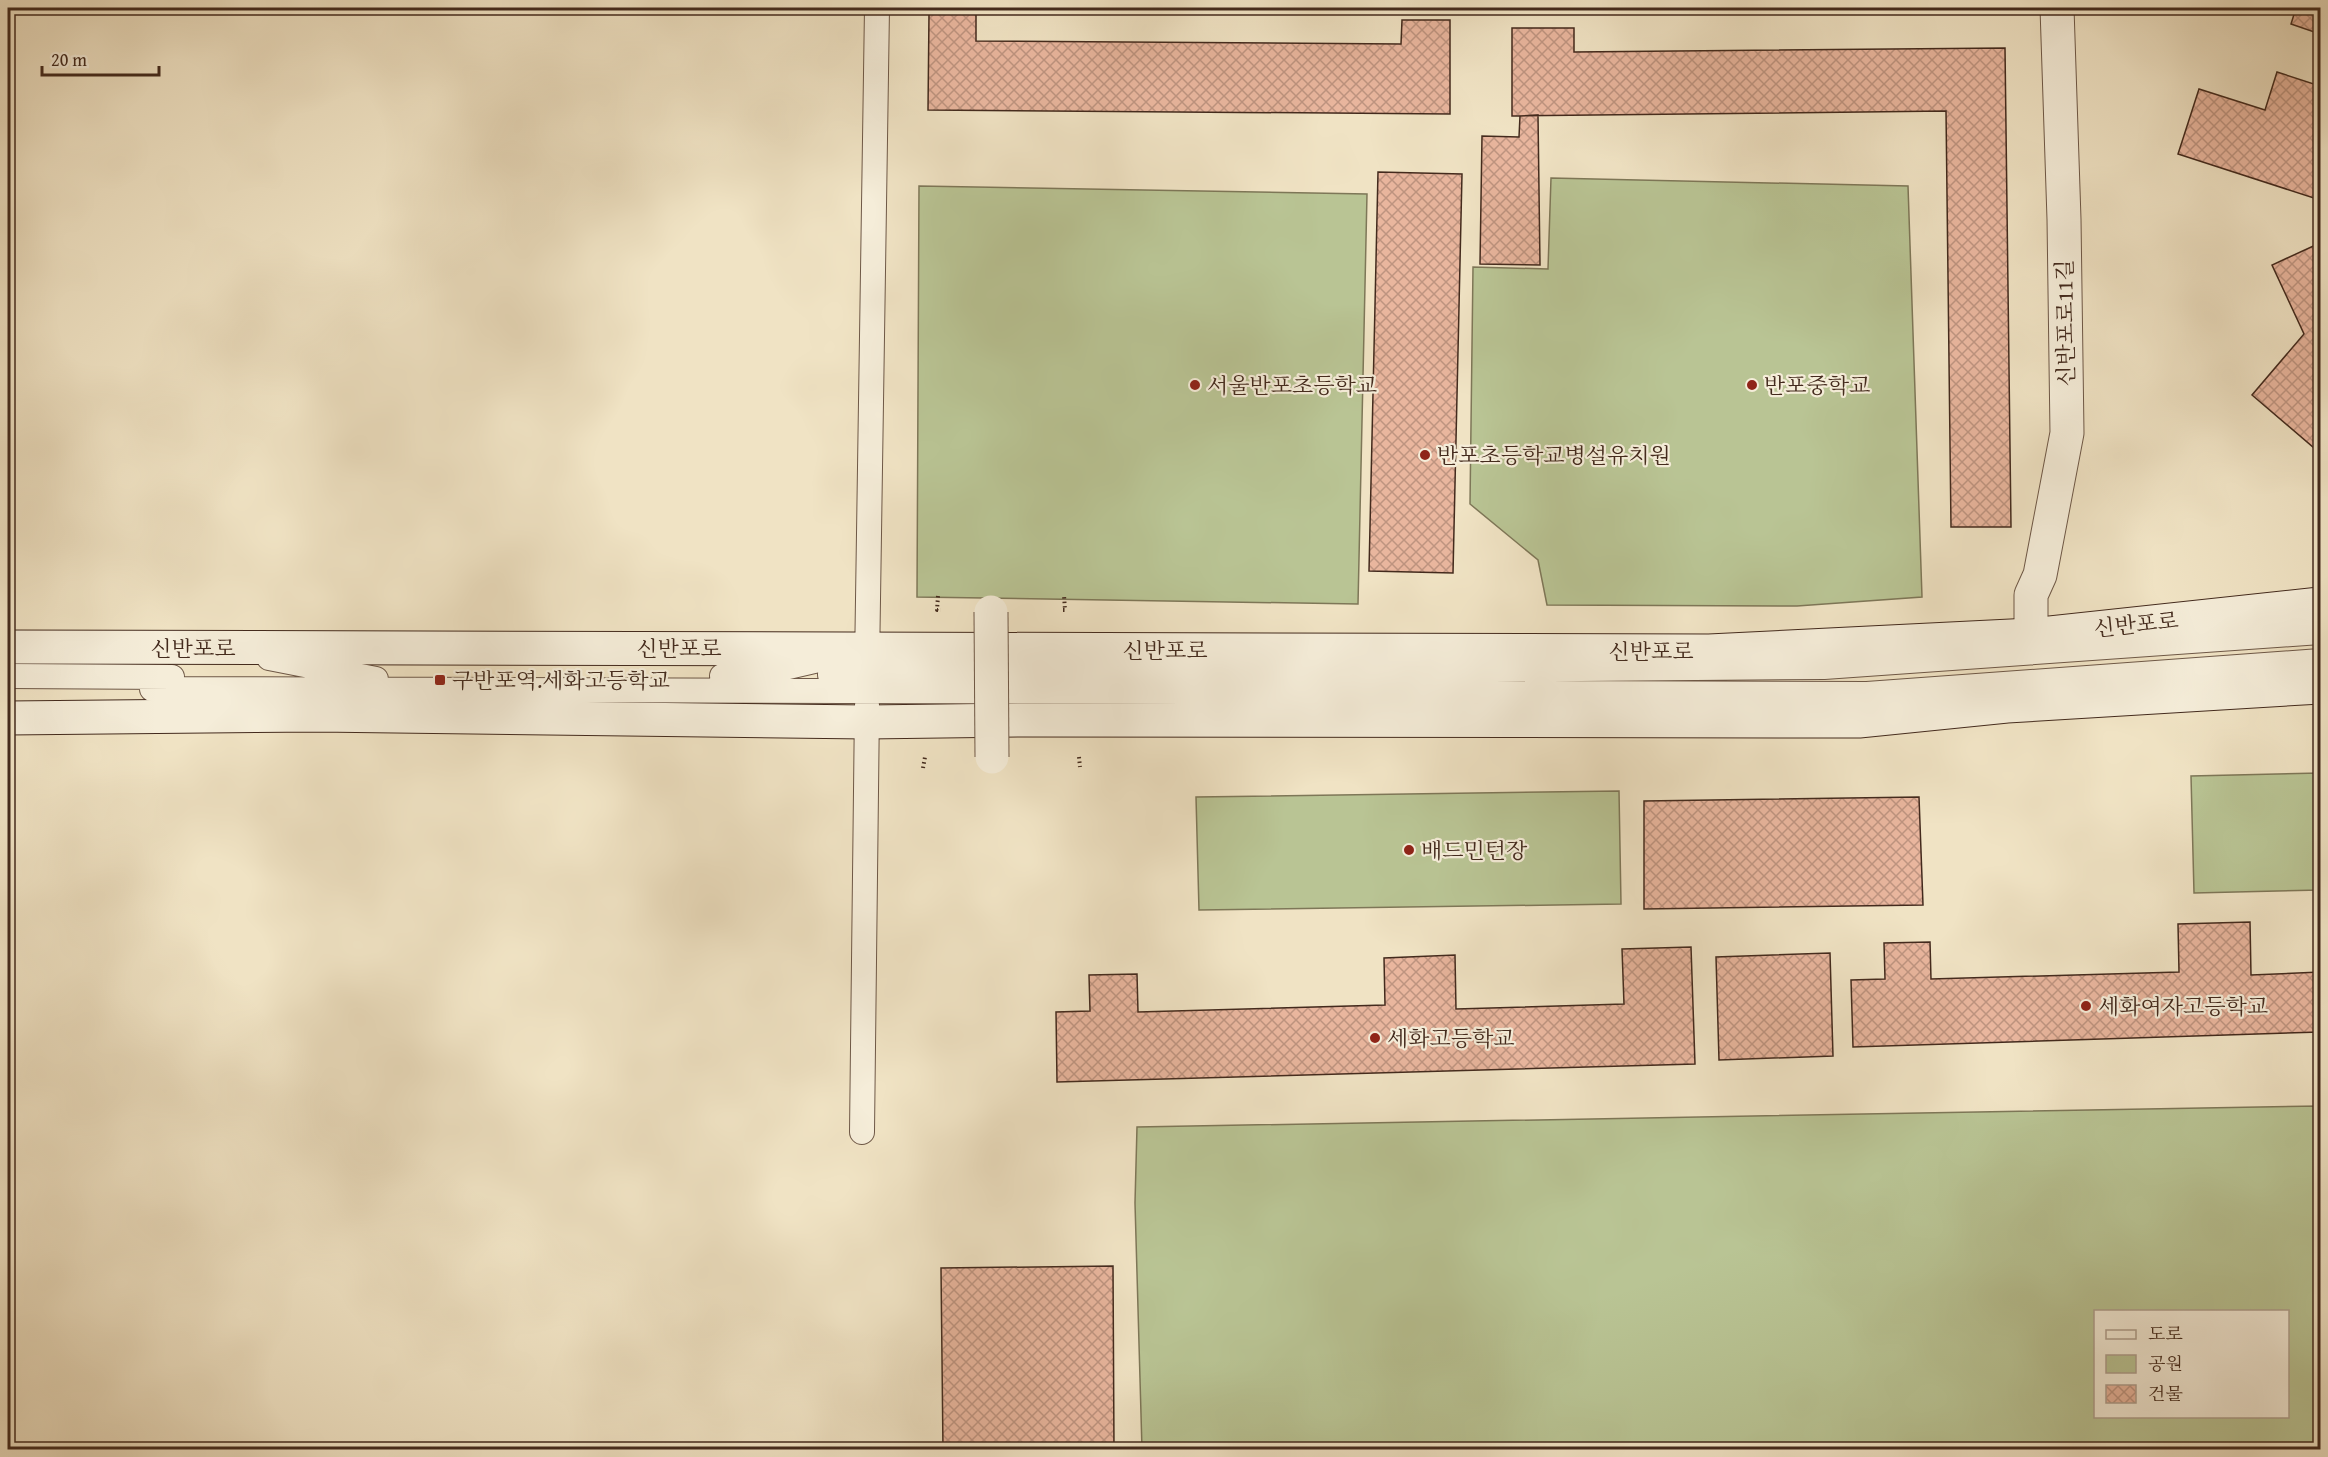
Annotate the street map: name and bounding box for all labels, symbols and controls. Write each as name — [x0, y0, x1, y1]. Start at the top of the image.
scale bar — [42, 39, 159, 77]
text: 20 m — [51, 46, 87, 73]
street label: 신반포로11길 — [2048, 259, 2082, 387]
place label: 서울반포초등학교 — [1207, 369, 1377, 401]
place label: 반포중학교 — [1764, 369, 1870, 401]
marker: 서울반포초등학교 — [1188, 378, 1202, 392]
marker: 반포중학교 — [1745, 378, 1759, 392]
place label: 반포초등학교병설유치원 — [1437, 439, 1671, 471]
marker: 반포초등학교병설유치원 — [1418, 448, 1432, 462]
street label: 신반포로 — [2092, 604, 2180, 644]
street label: 신반포로 — [150, 632, 236, 664]
street label: 신반포로 — [636, 632, 722, 664]
street label: 신반포로 — [1122, 634, 1208, 666]
street label: 신반포로 — [1608, 635, 1694, 667]
place label: 구반포역.세화고등학교 — [452, 664, 670, 696]
marker: 구반포역.세화고등학교 — [433, 673, 447, 687]
place label: 배드민턴장 — [1421, 834, 1528, 866]
marker: 배드민턴장 — [1402, 843, 1416, 857]
place label: 세화여자고등학교 — [2098, 990, 2268, 1022]
marker: 세화여자고등학교 — [2079, 999, 2093, 1013]
place label: 세화고등학교 — [1387, 1022, 1515, 1054]
marker: 세화고등학교 — [1368, 1031, 1382, 1045]
legend — [2094, 1310, 2289, 1418]
text: 도로 — [2148, 1320, 2183, 1347]
text: 공원 — [2148, 1350, 2183, 1377]
text: 건물 — [2148, 1380, 2183, 1407]

